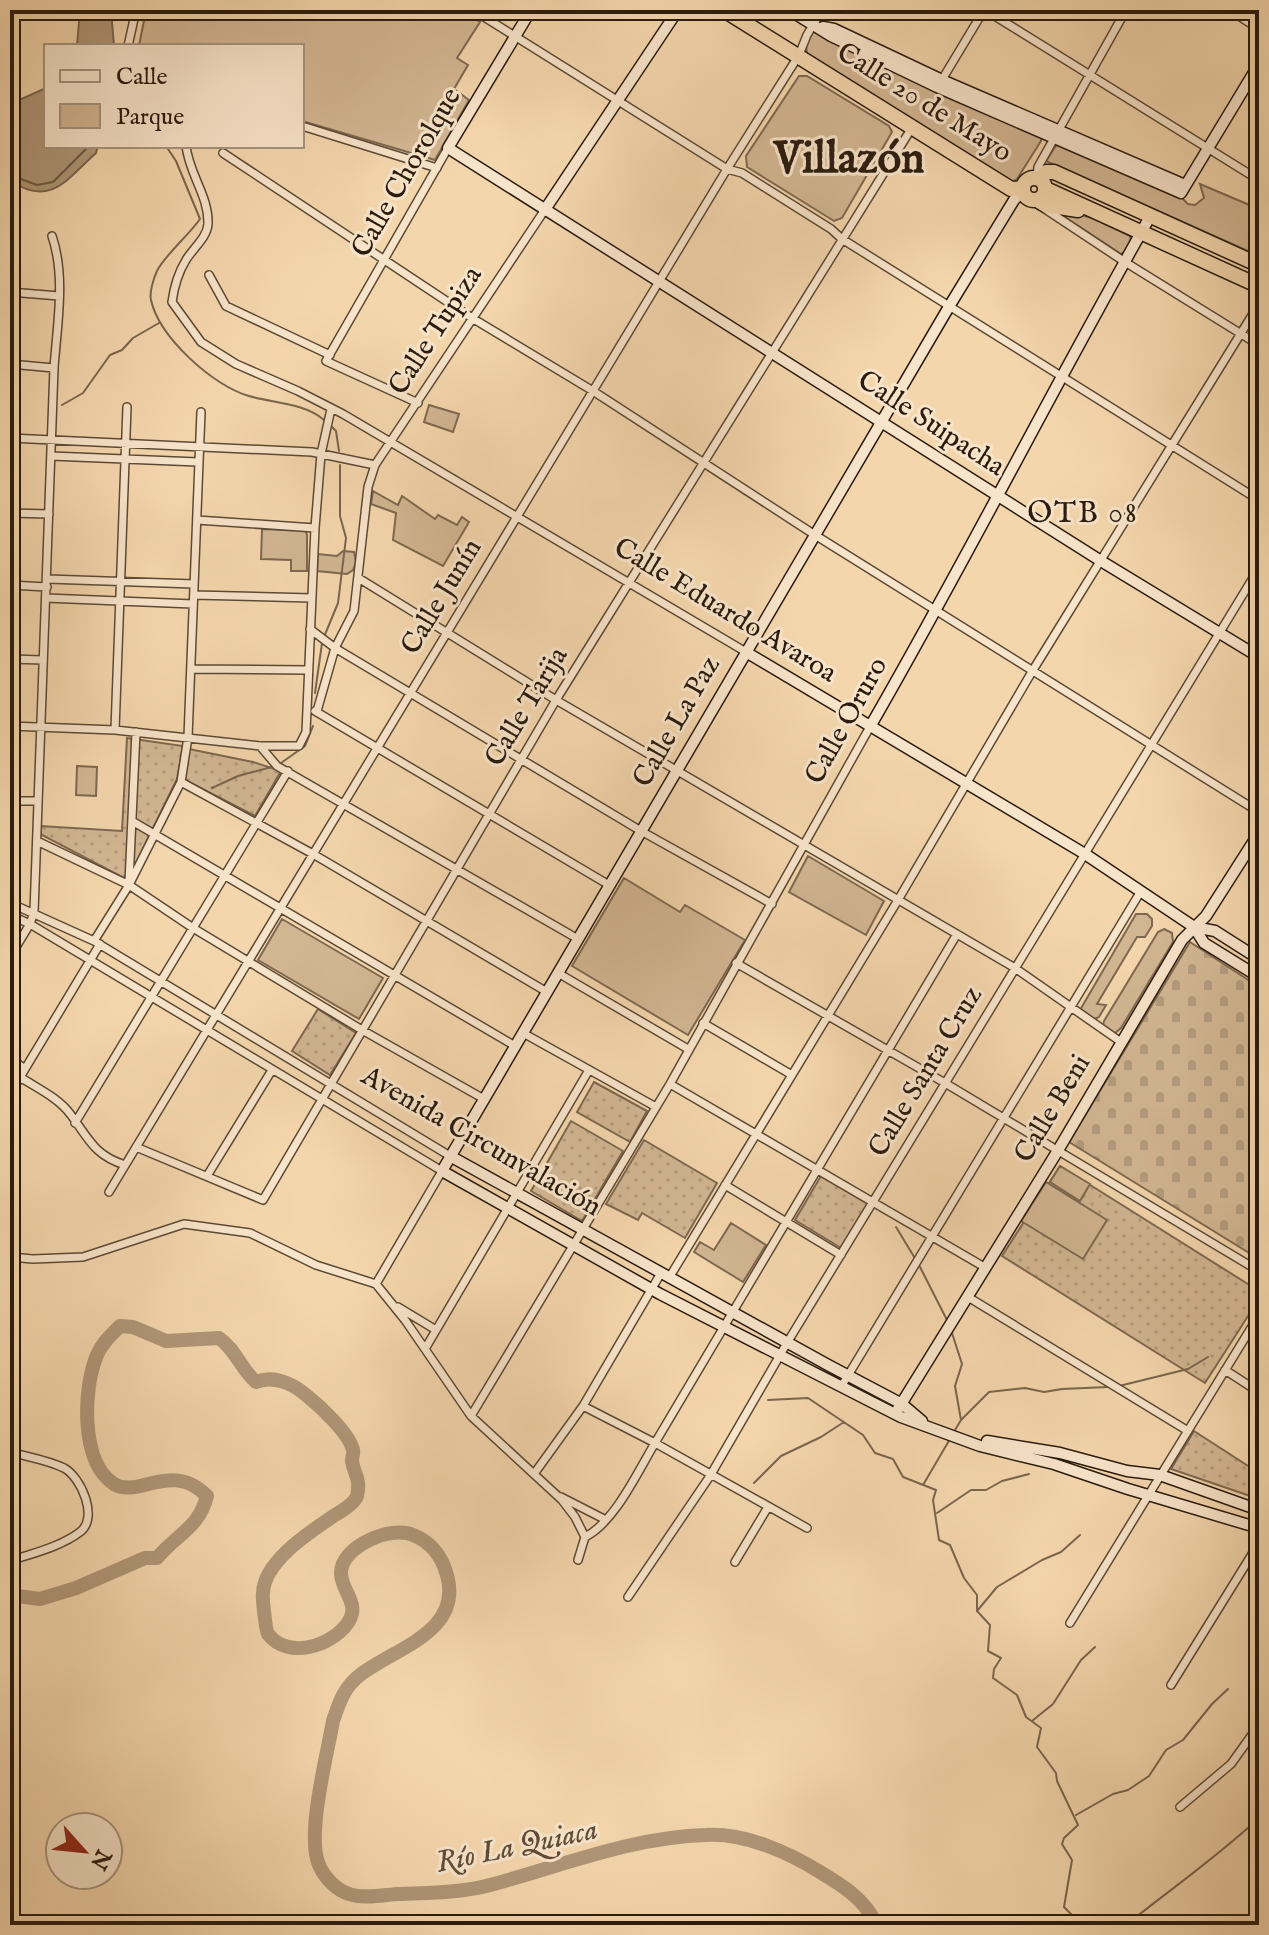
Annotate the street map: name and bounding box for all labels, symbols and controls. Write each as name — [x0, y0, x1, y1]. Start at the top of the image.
street label: Calle 20 de Mayo — [830, 35, 1018, 171]
legend — [44, 44, 304, 148]
text: Calle — [116, 62, 168, 93]
street label: Calle Chorolque — [344, 82, 470, 264]
text: Parque — [116, 102, 184, 133]
district label: Villazón — [772, 132, 925, 188]
street label: Calle Tupiza — [381, 259, 491, 402]
street label: Calle Suipacha — [851, 363, 1012, 485]
district label: OTB 08 — [1027, 495, 1139, 533]
street label: Calle Eduardo Avaroa — [607, 531, 844, 692]
street label: Calle Junín — [394, 533, 490, 661]
street label: Calle Tarija — [478, 640, 577, 773]
street label: Calle La Paz — [625, 650, 729, 794]
street label: Calle Oruro — [798, 651, 896, 791]
street label: Calle Santa Cruz — [861, 980, 991, 1164]
street label: Calle Beni — [1007, 1049, 1099, 1169]
street label: Avenida Circunvalación — [354, 1059, 607, 1225]
north arrow — [44, 1811, 124, 1891]
water label: Río La Quiaca — [433, 1811, 601, 1883]
text: N — [83, 1843, 117, 1874]

